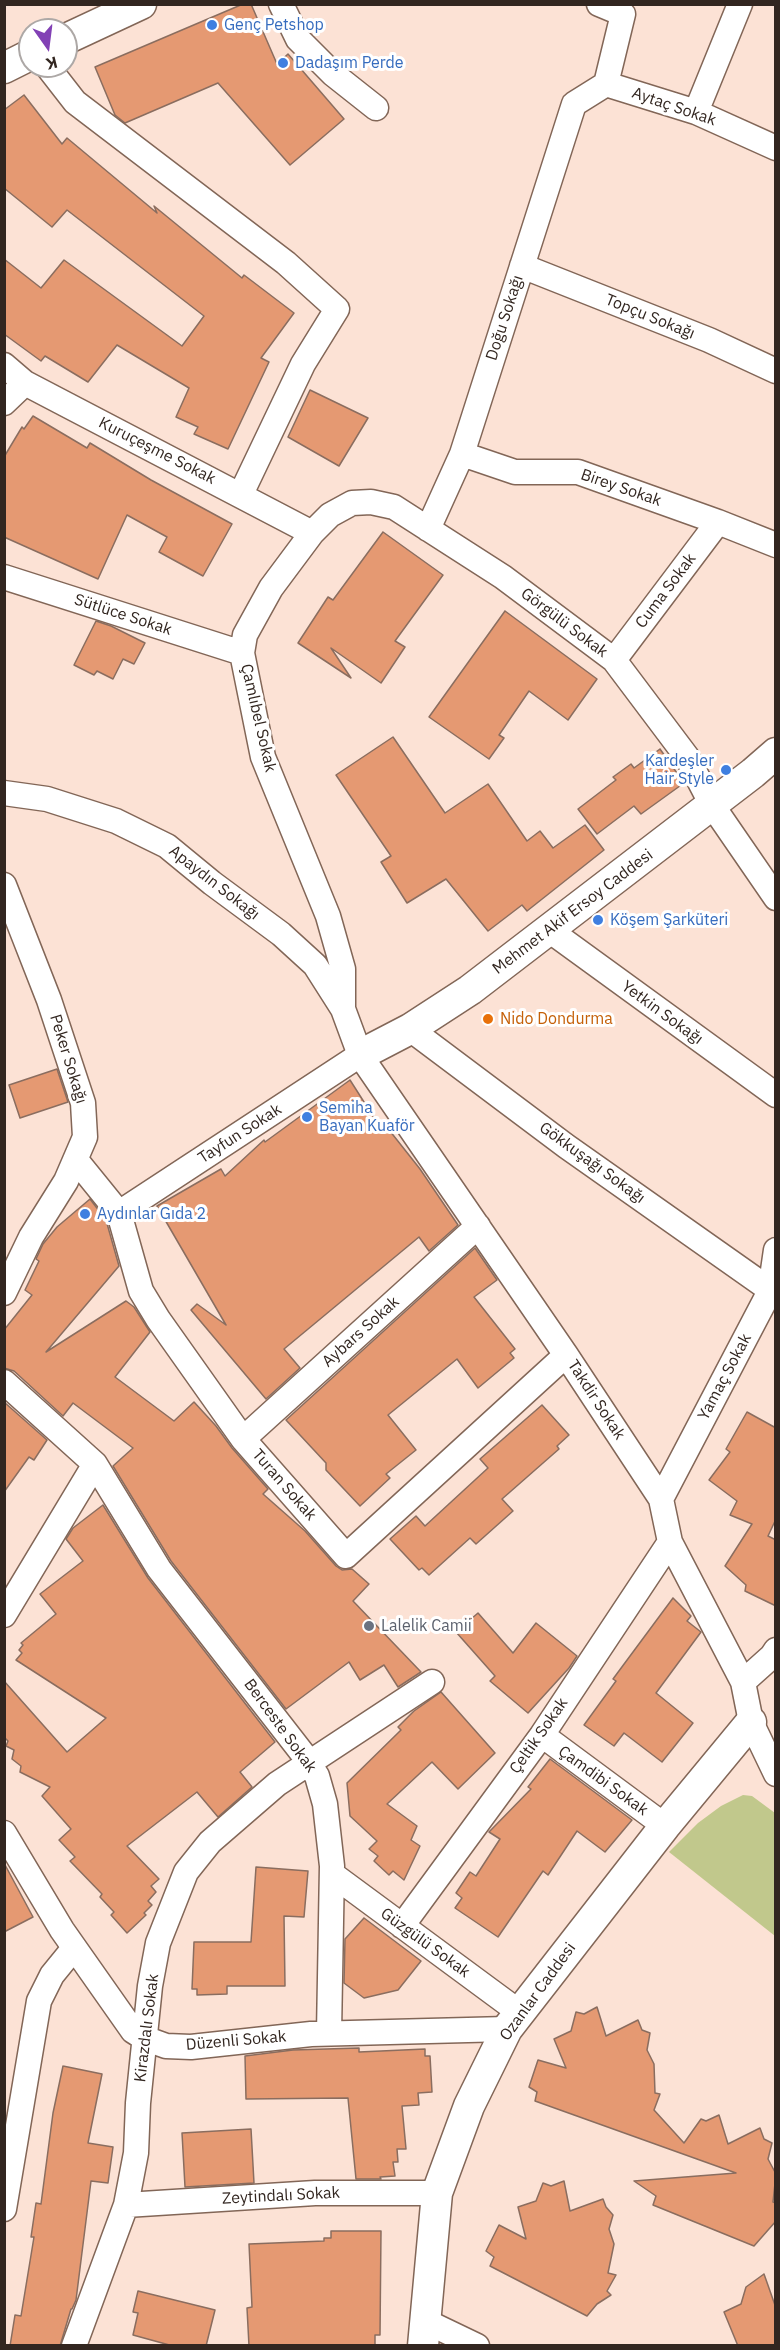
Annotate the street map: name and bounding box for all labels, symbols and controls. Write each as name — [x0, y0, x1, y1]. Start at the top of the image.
place label: Genç Petshop — [224, 15, 324, 35]
north arrow — [18, 18, 78, 78]
marker: Genç Petshop — [205, 18, 219, 32]
text: K — [44, 52, 60, 75]
place label: Dadaşım Perde — [295, 53, 404, 73]
marker: Dadaşım Perde — [276, 56, 290, 70]
street label: Aytaç Sokak — [629, 84, 719, 130]
street label: Doğu Sokağı — [482, 273, 528, 363]
street label: Topçu Sokağı — [602, 290, 698, 344]
street label: Kuruçeşme Sokak — [95, 413, 219, 489]
street label: Birey Sokak — [578, 465, 664, 511]
street label: Cuma Sokak — [632, 550, 700, 632]
street label: Görgülü Sokak — [517, 584, 611, 662]
street label: Sütlüce Sokak — [72, 590, 174, 640]
street label: Çamlıbel Sokak — [236, 662, 280, 774]
place label: Kardeşler Hair Style — [644, 751, 714, 789]
marker: Kardeşler Hair Style — [719, 763, 733, 777]
street label: Apaydın Sokağı — [165, 842, 263, 924]
street label: Mehmet Akif Ersoy Caddesi — [489, 845, 657, 979]
place label: Köşem Şarküteri — [610, 910, 728, 930]
marker: Köşem Şarküteri — [591, 913, 605, 927]
street label: Yetkin Sokağı — [618, 977, 706, 1049]
place label: Nido Dondurma — [500, 1009, 613, 1029]
street label: Peker Sokağı — [45, 1012, 91, 1106]
marker: Nido Dondurma — [481, 1012, 495, 1026]
place label: Semiha Bayan Kuaför — [319, 1098, 415, 1136]
street label: Tayfun Sokak — [195, 1100, 285, 1168]
marker: Semiha Bayan Kuaför — [300, 1110, 314, 1124]
street label: Gökkuşağı Sokağı — [535, 1118, 649, 1208]
place label: Aydınlar Gıda 2 — [97, 1204, 206, 1224]
marker: Aydınlar Gıda 2 — [78, 1207, 92, 1221]
street label: Aybars Sokak — [319, 1292, 403, 1372]
street label: Yamaç Sokak — [694, 1330, 756, 1424]
street label: Takdir Sokak — [563, 1356, 629, 1444]
street label: Turan Sokak — [248, 1445, 320, 1525]
place label: Lalelik Camii — [381, 1616, 472, 1636]
marker: Lalelik Camii — [362, 1619, 376, 1633]
street label: Berceste Sokak — [240, 1675, 320, 1777]
street label: Çeltik Sokak — [506, 1694, 572, 1778]
street label: Çamdibi Sokak — [554, 1742, 652, 1820]
street label: Güzgülü Sokak — [377, 1904, 473, 1982]
street label: Ozanlar Caddesi — [496, 1939, 580, 2045]
street label: Kirazdalı Sokak — [131, 1973, 163, 2083]
street label: Düzenli Sokak — [185, 2027, 287, 2055]
street label: Zeytindalı Sokak — [222, 2183, 340, 2209]

